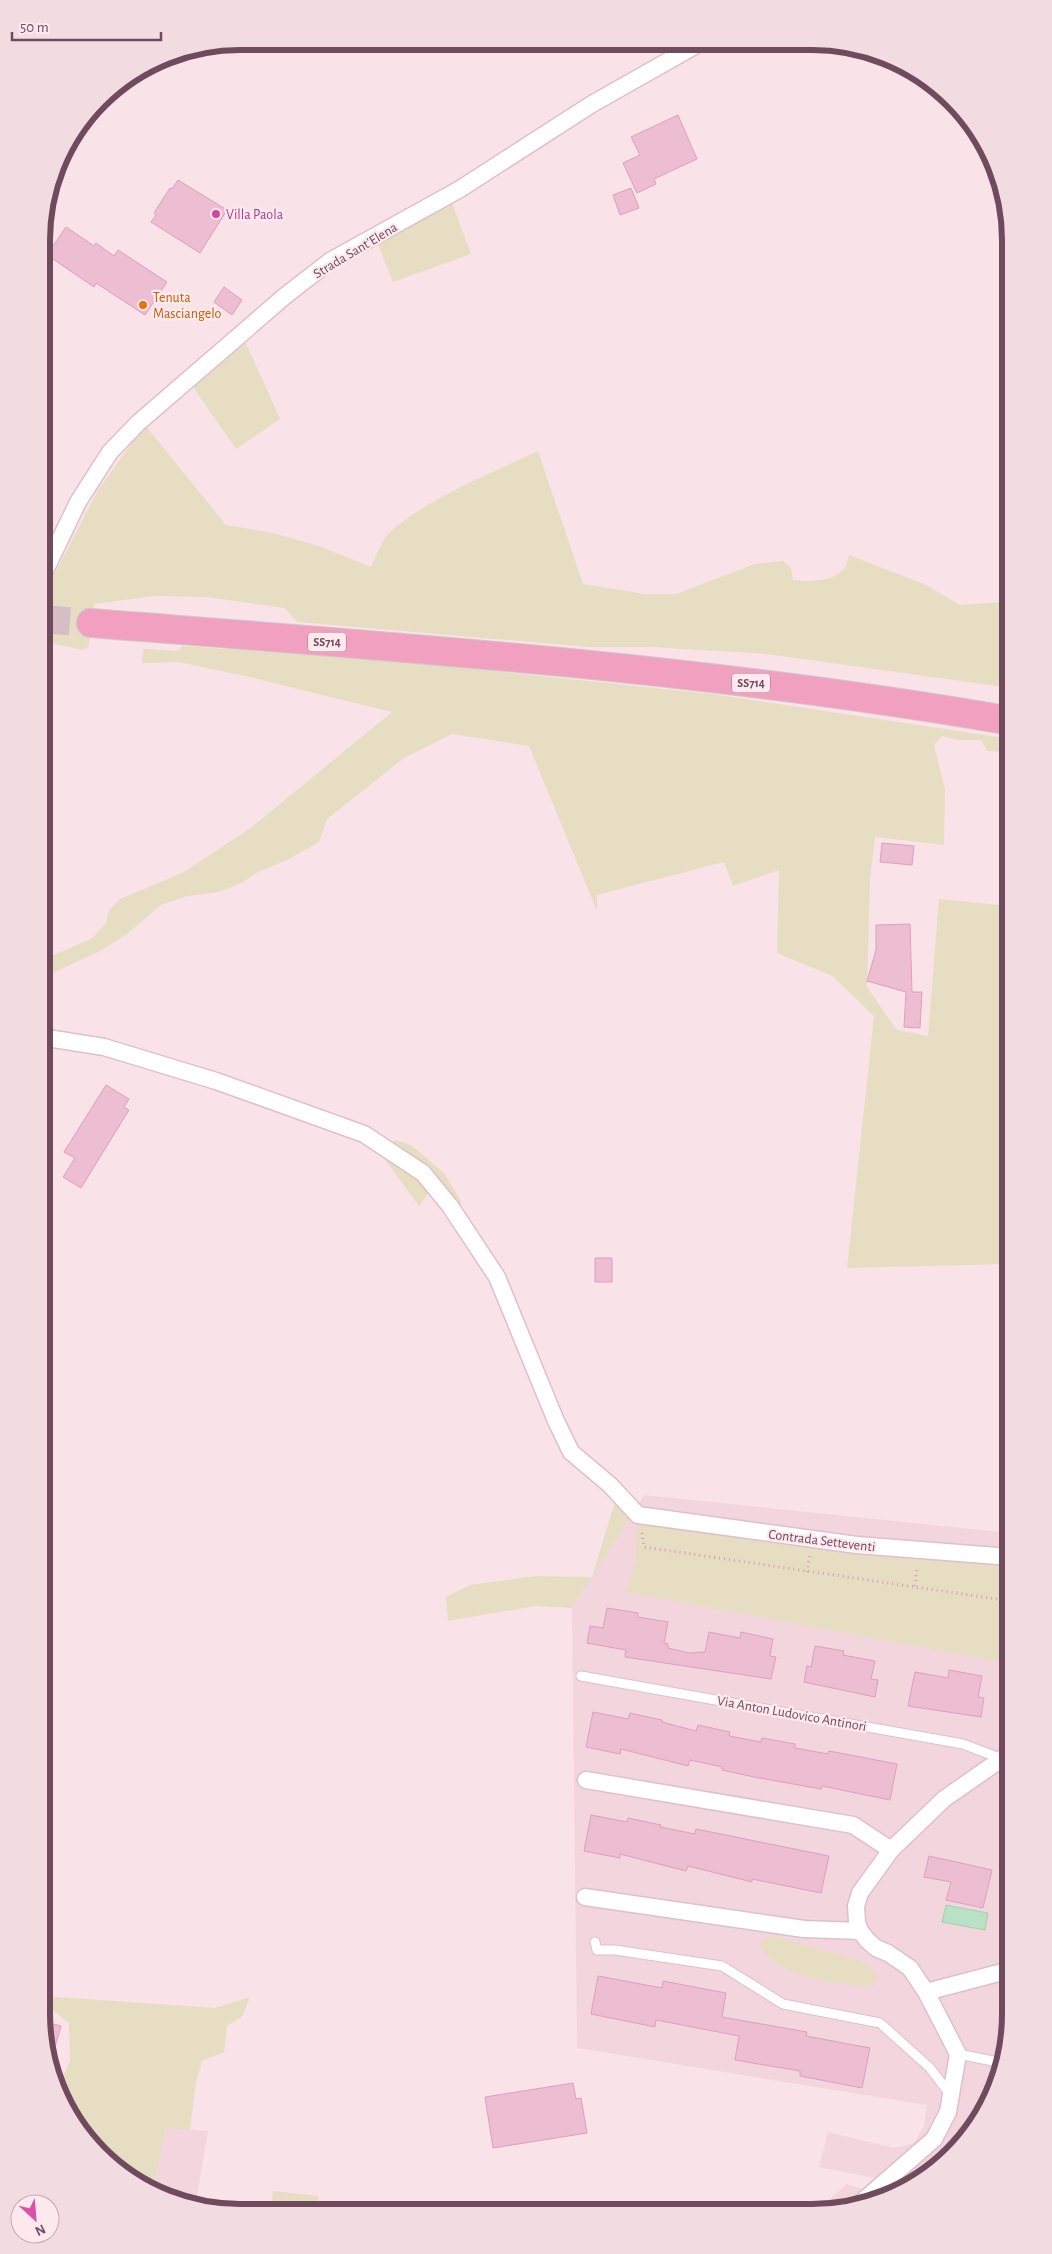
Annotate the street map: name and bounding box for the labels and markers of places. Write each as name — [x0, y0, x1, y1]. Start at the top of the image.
marker: Villa Paola — [210, 208, 222, 220]
place label: Villa Paola — [226, 208, 284, 222]
place label: Tenuta Masciangelo — [153, 291, 222, 321]
marker: Tenuta Masciangelo — [137, 299, 149, 311]

